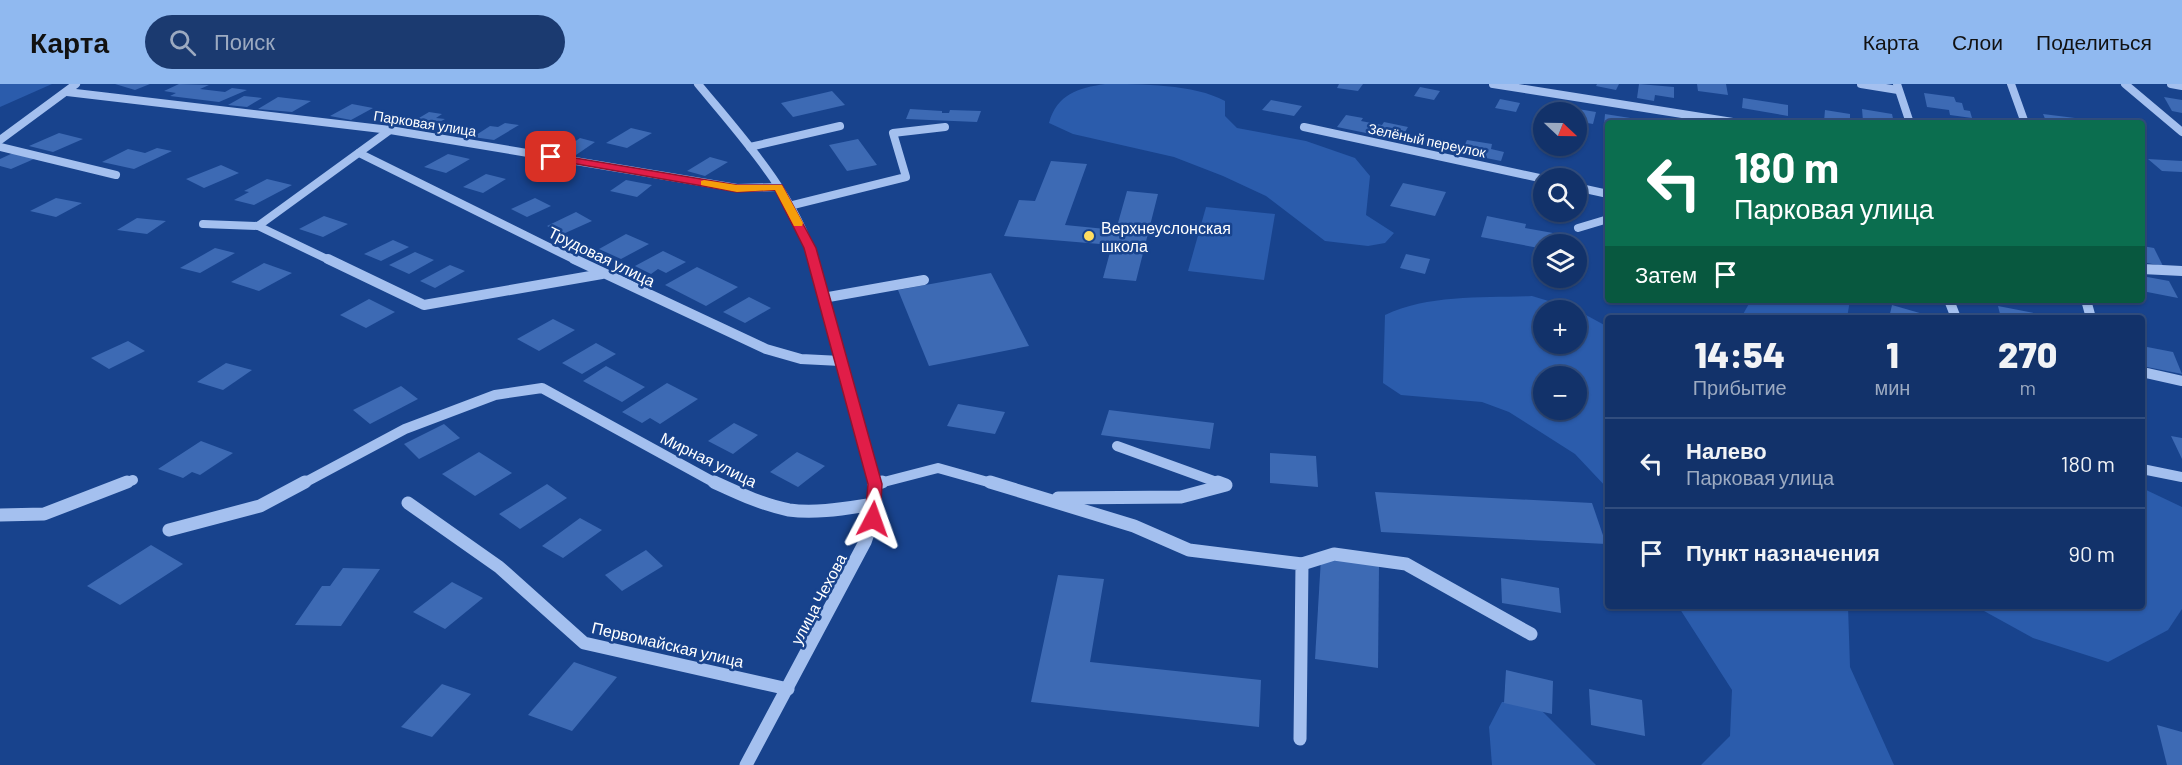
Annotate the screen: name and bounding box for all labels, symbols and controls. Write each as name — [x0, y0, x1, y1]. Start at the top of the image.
search box — [145, 15, 565, 69]
text: Карта — [30, 25, 109, 59]
icon: search — [166, 26, 199, 59]
text: Поиск — [214, 28, 275, 54]
text: Карта — [1863, 29, 1919, 54]
text: Слои — [1952, 29, 2003, 54]
text: Поделиться — [2036, 29, 2152, 54]
north arrow — [1533, 102, 1587, 156]
map controls — [1533, 102, 1587, 420]
street label: Парковая улица — [372, 106, 478, 140]
street label: Зелёный переулок — [1367, 119, 1488, 161]
pin — [525, 131, 576, 182]
icon: arrive — [534, 140, 567, 173]
text: 180 m — [1734, 141, 1839, 191]
icon: left — [1635, 144, 1713, 222]
button: search — [1533, 168, 1587, 222]
text: Парковая улица — [1734, 192, 1934, 224]
place label: Верхнеуслонская школа — [1101, 218, 1231, 255]
street label: Трудовая улица — [546, 222, 659, 290]
marker: Верхнеуслонская школа — [1082, 229, 1096, 243]
button: layers — [1533, 234, 1587, 288]
icon: arrive — [1709, 258, 1742, 291]
text: Затем — [1635, 261, 1697, 287]
button: + — [1533, 300, 1587, 354]
text: 14:54 — [1694, 332, 1785, 375]
text: 1 — [1886, 332, 1899, 375]
text: 270 — [1998, 332, 2057, 375]
button: − — [1533, 366, 1587, 420]
text: Прибытие — [1693, 375, 1787, 399]
text: мин — [1874, 375, 1910, 399]
text: m — [2019, 375, 2036, 399]
street label: Мирная улица — [658, 428, 760, 491]
text: Налево — [1686, 437, 1767, 463]
icon: left — [1635, 447, 1668, 480]
text: 180 m — [2061, 450, 2115, 476]
text: Парковая улица — [1686, 465, 1834, 489]
position arrow — [841, 487, 905, 551]
icon: arrive — [1635, 537, 1668, 570]
text: Пункт назначения — [1686, 539, 1880, 565]
text: 90 m — [2069, 540, 2115, 566]
street label: улица Чехова — [786, 550, 850, 648]
street label: Первомайская улица — [590, 617, 746, 671]

